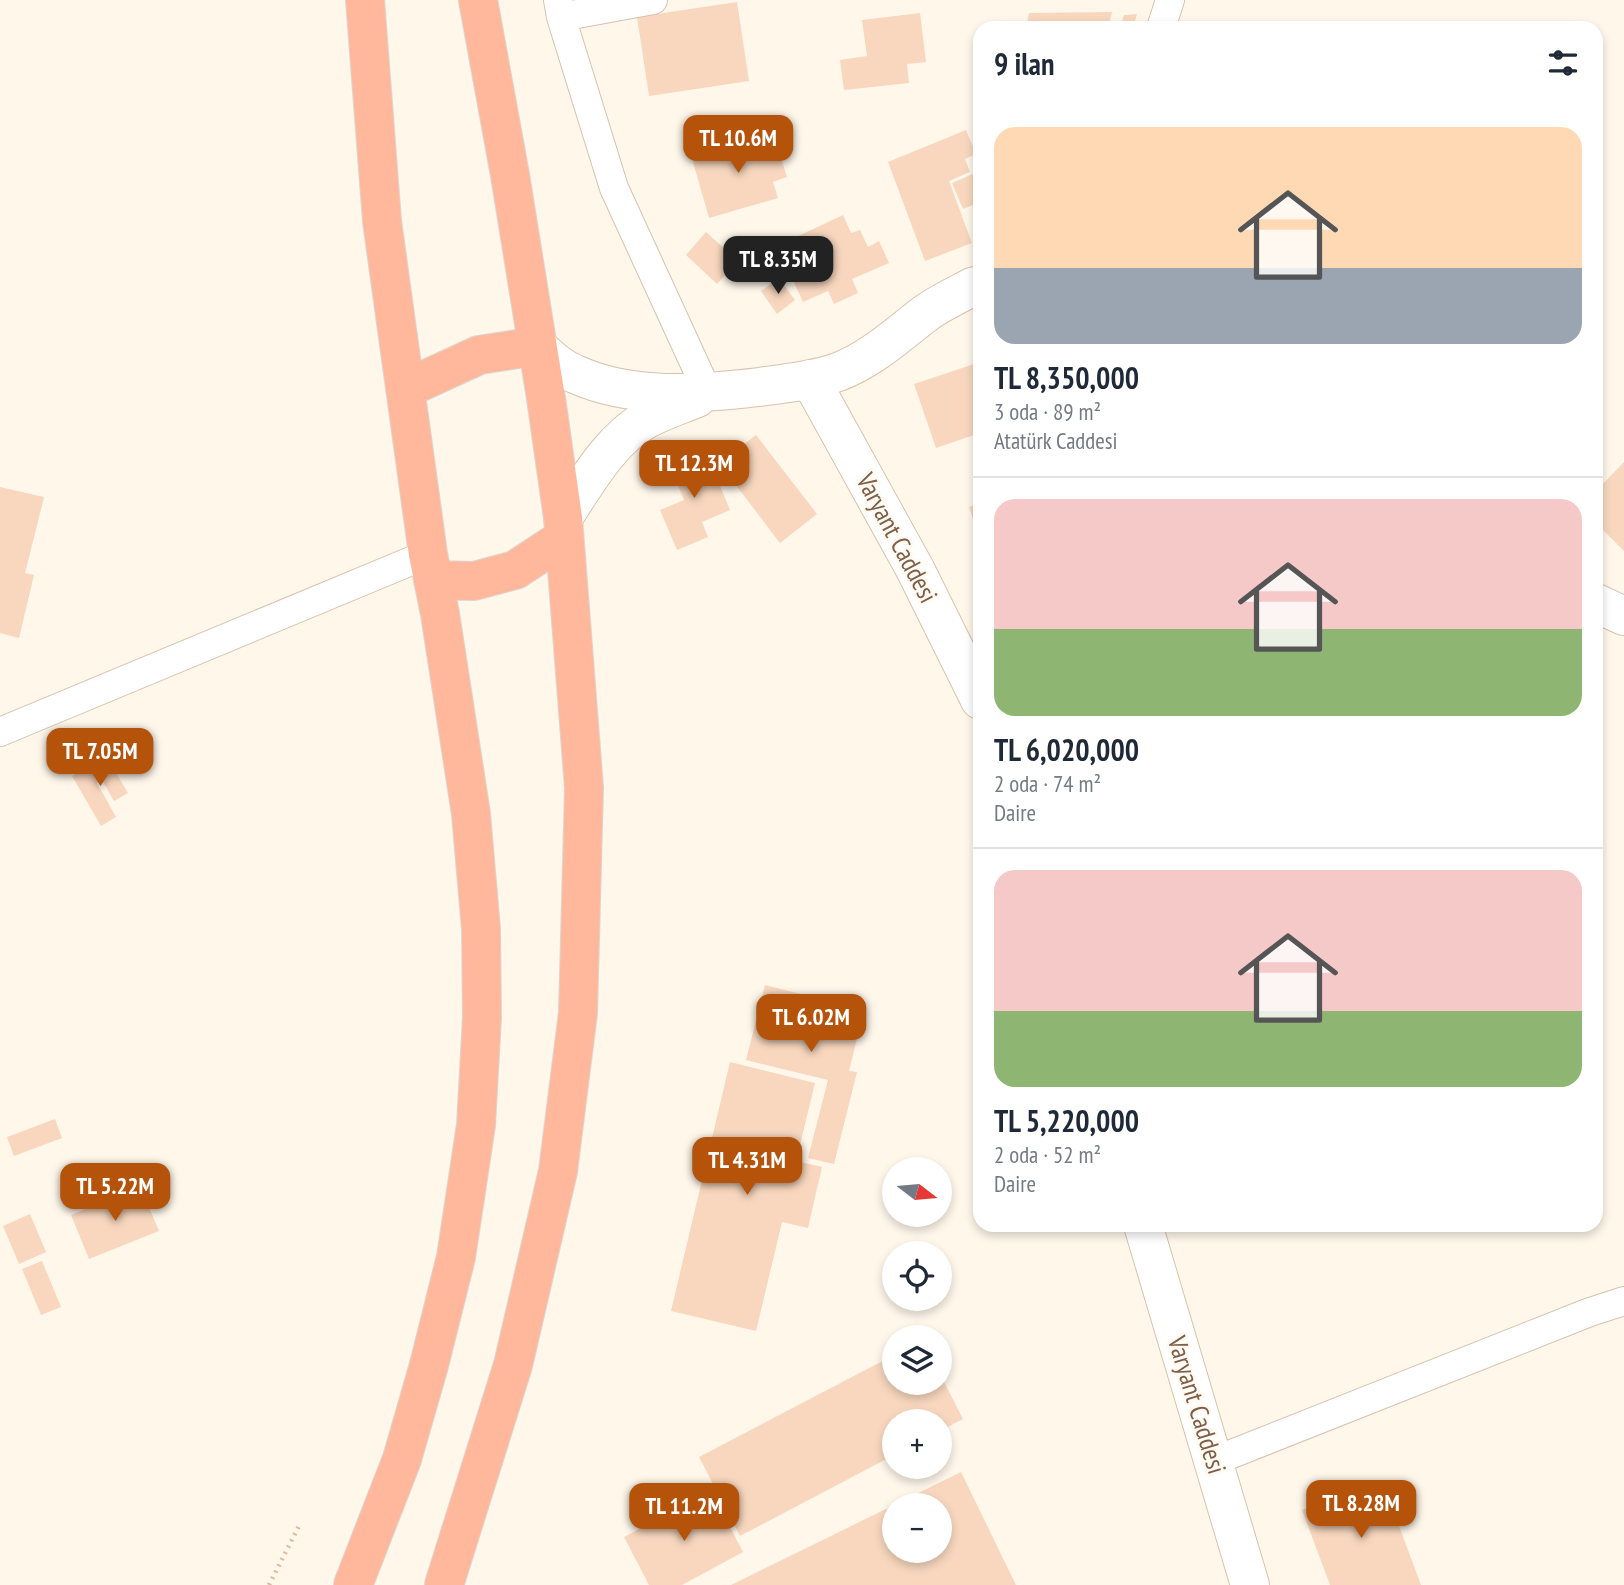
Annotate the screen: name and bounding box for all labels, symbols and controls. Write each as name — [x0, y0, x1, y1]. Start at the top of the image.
text: 9 ilan — [994, 44, 1054, 83]
icon: filters — [1544, 44, 1582, 82]
pin: TL 10.6M — [666, 116, 810, 175]
text: TL 10.6M — [699, 123, 777, 152]
icon: home — [1225, 172, 1351, 298]
pin: TL 8.35M — [706, 236, 850, 296]
text: TL 8.35M — [739, 244, 817, 273]
text: TL 8,350,000 — [994, 358, 1139, 397]
text: 3 oda · 89 m² — [994, 397, 1101, 426]
text: Atatürk Caddesi — [994, 426, 1118, 455]
pin: TL 12.3M — [622, 440, 766, 500]
text: TL 12.3M — [655, 448, 733, 477]
street label: Varyant Caddesi — [849, 466, 945, 608]
icon: home — [1225, 544, 1351, 670]
pin: TL 7.05M — [28, 728, 172, 788]
text: TL 6,020,000 — [994, 730, 1139, 769]
text: TL 7.05M — [62, 736, 138, 765]
text: 2 oda · 74 m² — [994, 769, 1101, 798]
text: Daire — [994, 798, 1036, 827]
icon: home — [1225, 915, 1351, 1041]
pin: TL 6.02M — [739, 995, 883, 1054]
text: TL 6.02M — [772, 1002, 850, 1031]
text: TL 5,220,000 — [994, 1101, 1139, 1140]
pin: TL 4.31M — [675, 1138, 819, 1197]
text: 2 oda · 52 m² — [994, 1140, 1101, 1169]
text: TL 4.31M — [708, 1145, 786, 1174]
north arrow — [882, 1157, 952, 1227]
map controls — [882, 1157, 952, 1563]
pin: TL 5.22M — [43, 1164, 187, 1223]
text: Daire — [994, 1169, 1036, 1198]
text: TL 5.22M — [76, 1171, 154, 1200]
button: locate — [882, 1241, 952, 1311]
button: layers — [882, 1325, 952, 1395]
street label: Varyant Caddesi — [1161, 1331, 1234, 1478]
button: + — [882, 1409, 952, 1479]
pin: TL 8.28M — [1289, 1480, 1433, 1540]
pin: TL 11.2M — [612, 1484, 756, 1543]
text: TL 8.28M — [1322, 1488, 1400, 1517]
text: TL 11.2M — [645, 1491, 723, 1520]
button: − — [882, 1493, 952, 1563]

